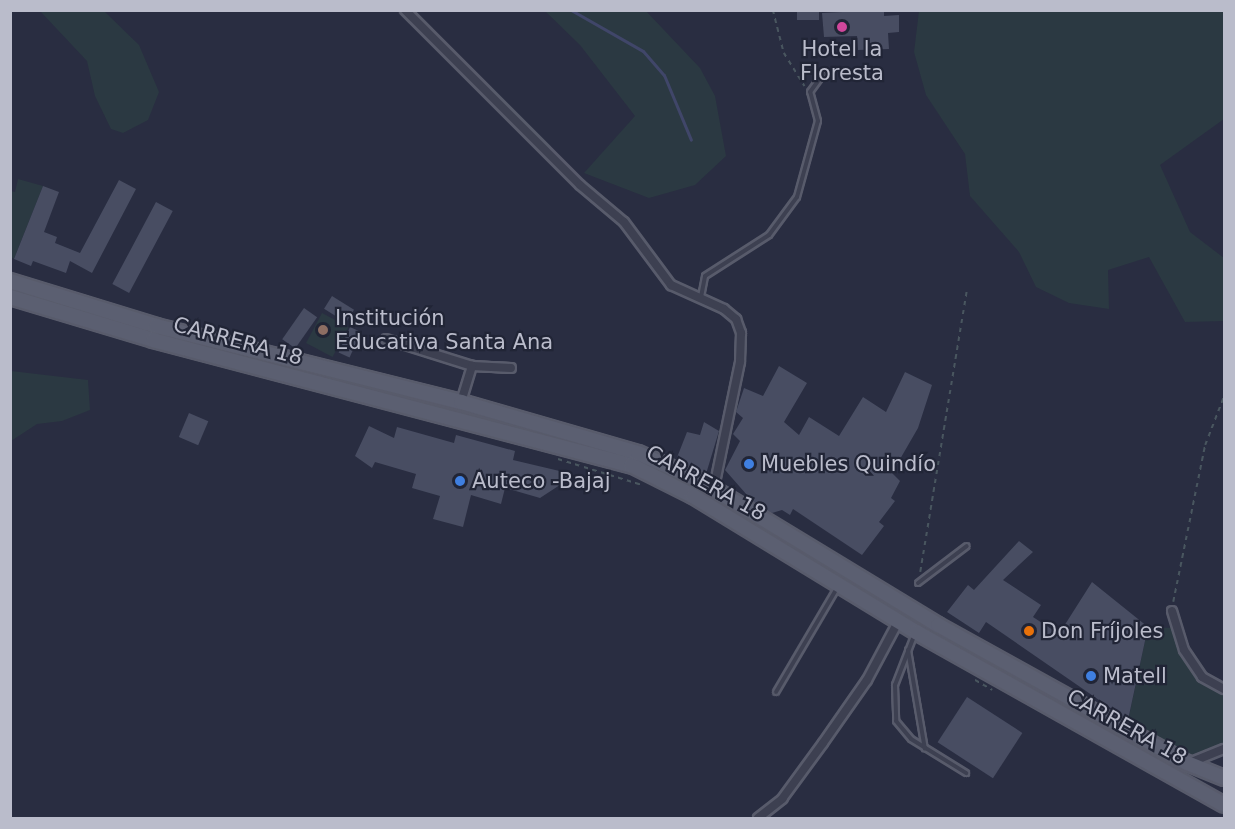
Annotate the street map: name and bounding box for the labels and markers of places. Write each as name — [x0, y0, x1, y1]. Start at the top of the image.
marker: Hotel la Floresta — [835, 20, 849, 34]
place label: Hotel la Floresta — [800, 36, 884, 86]
place label: Institución Educativa Santa Ana — [335, 305, 553, 355]
marker: Institución Educativa Santa Ana — [316, 323, 330, 337]
place label: Muebles Quindío — [761, 451, 936, 477]
marker: Muebles Quindío — [742, 457, 756, 471]
place label: Auteco -Bajaj — [472, 468, 611, 494]
marker: Auteco -Bajaj — [453, 474, 467, 488]
place label: Don Fríjoles — [1041, 618, 1163, 644]
marker: Don Fríjoles — [1022, 624, 1036, 638]
place label: Matell — [1103, 663, 1167, 689]
marker: Matell — [1084, 669, 1098, 683]

